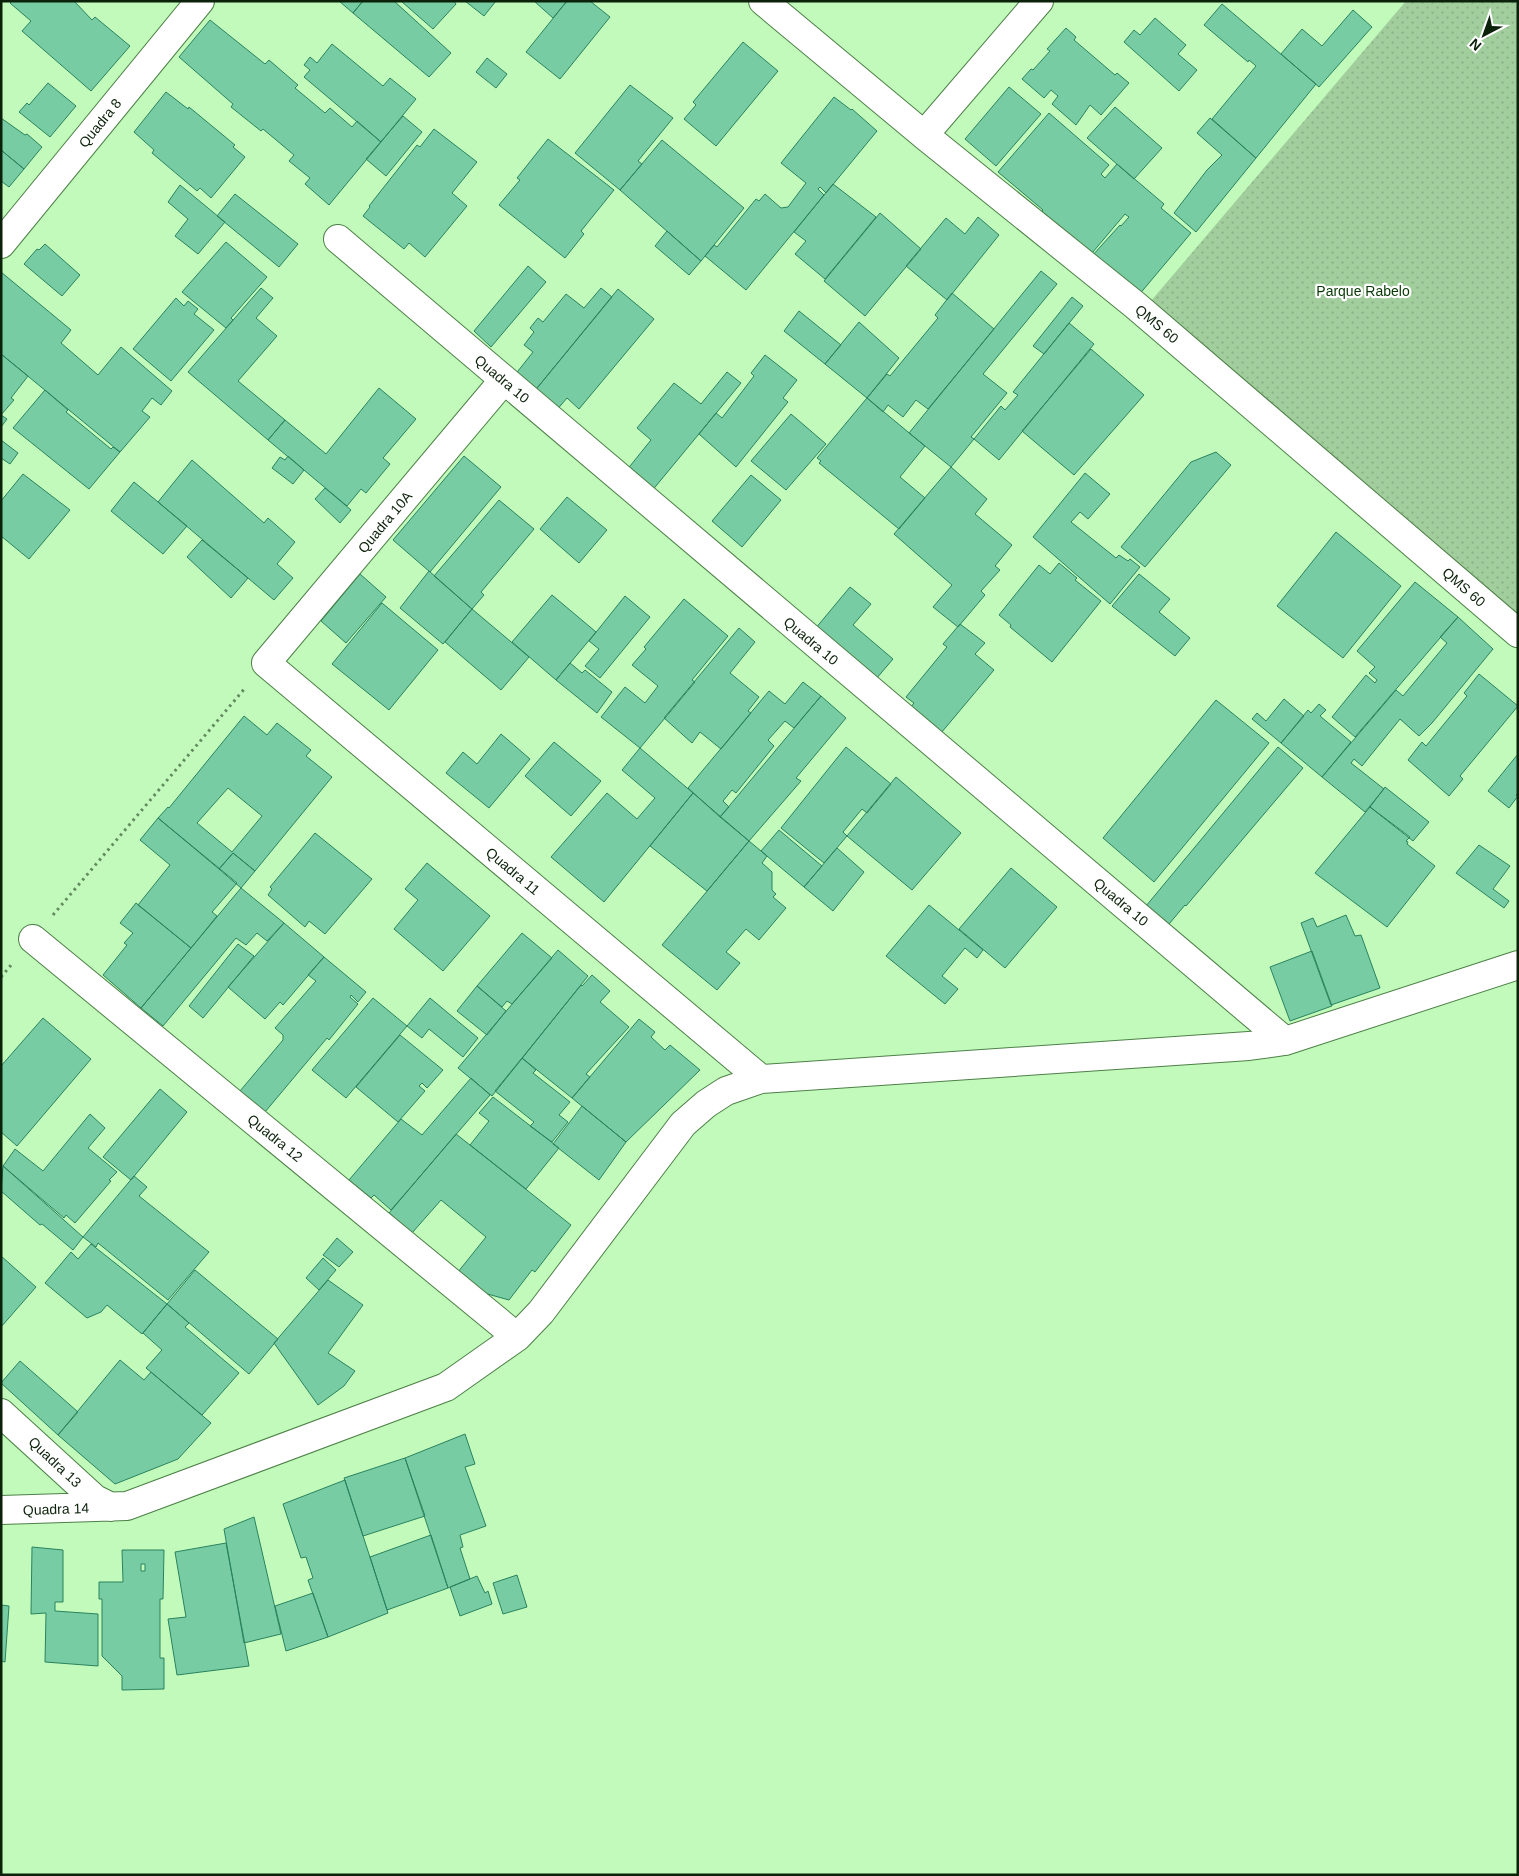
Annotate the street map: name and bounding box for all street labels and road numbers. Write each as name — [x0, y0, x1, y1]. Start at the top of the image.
street label: Quadra 8 — [75, 95, 125, 151]
street label: QMS 60 — [1132, 301, 1182, 347]
street label: Quadra 10 — [472, 352, 533, 407]
street label: Quadra 10A — [355, 487, 416, 556]
street label: QMS 60 — [1439, 564, 1489, 610]
street label: Quadra 10 — [781, 614, 842, 669]
street label: Quadra 11 — [483, 844, 543, 898]
street label: Quadra 10 — [1091, 875, 1152, 930]
street label: Quadra 12 — [244, 1111, 306, 1165]
street label: Quadra 13 — [25, 1434, 85, 1491]
street label: Quadra 14 — [23, 1500, 90, 1518]

